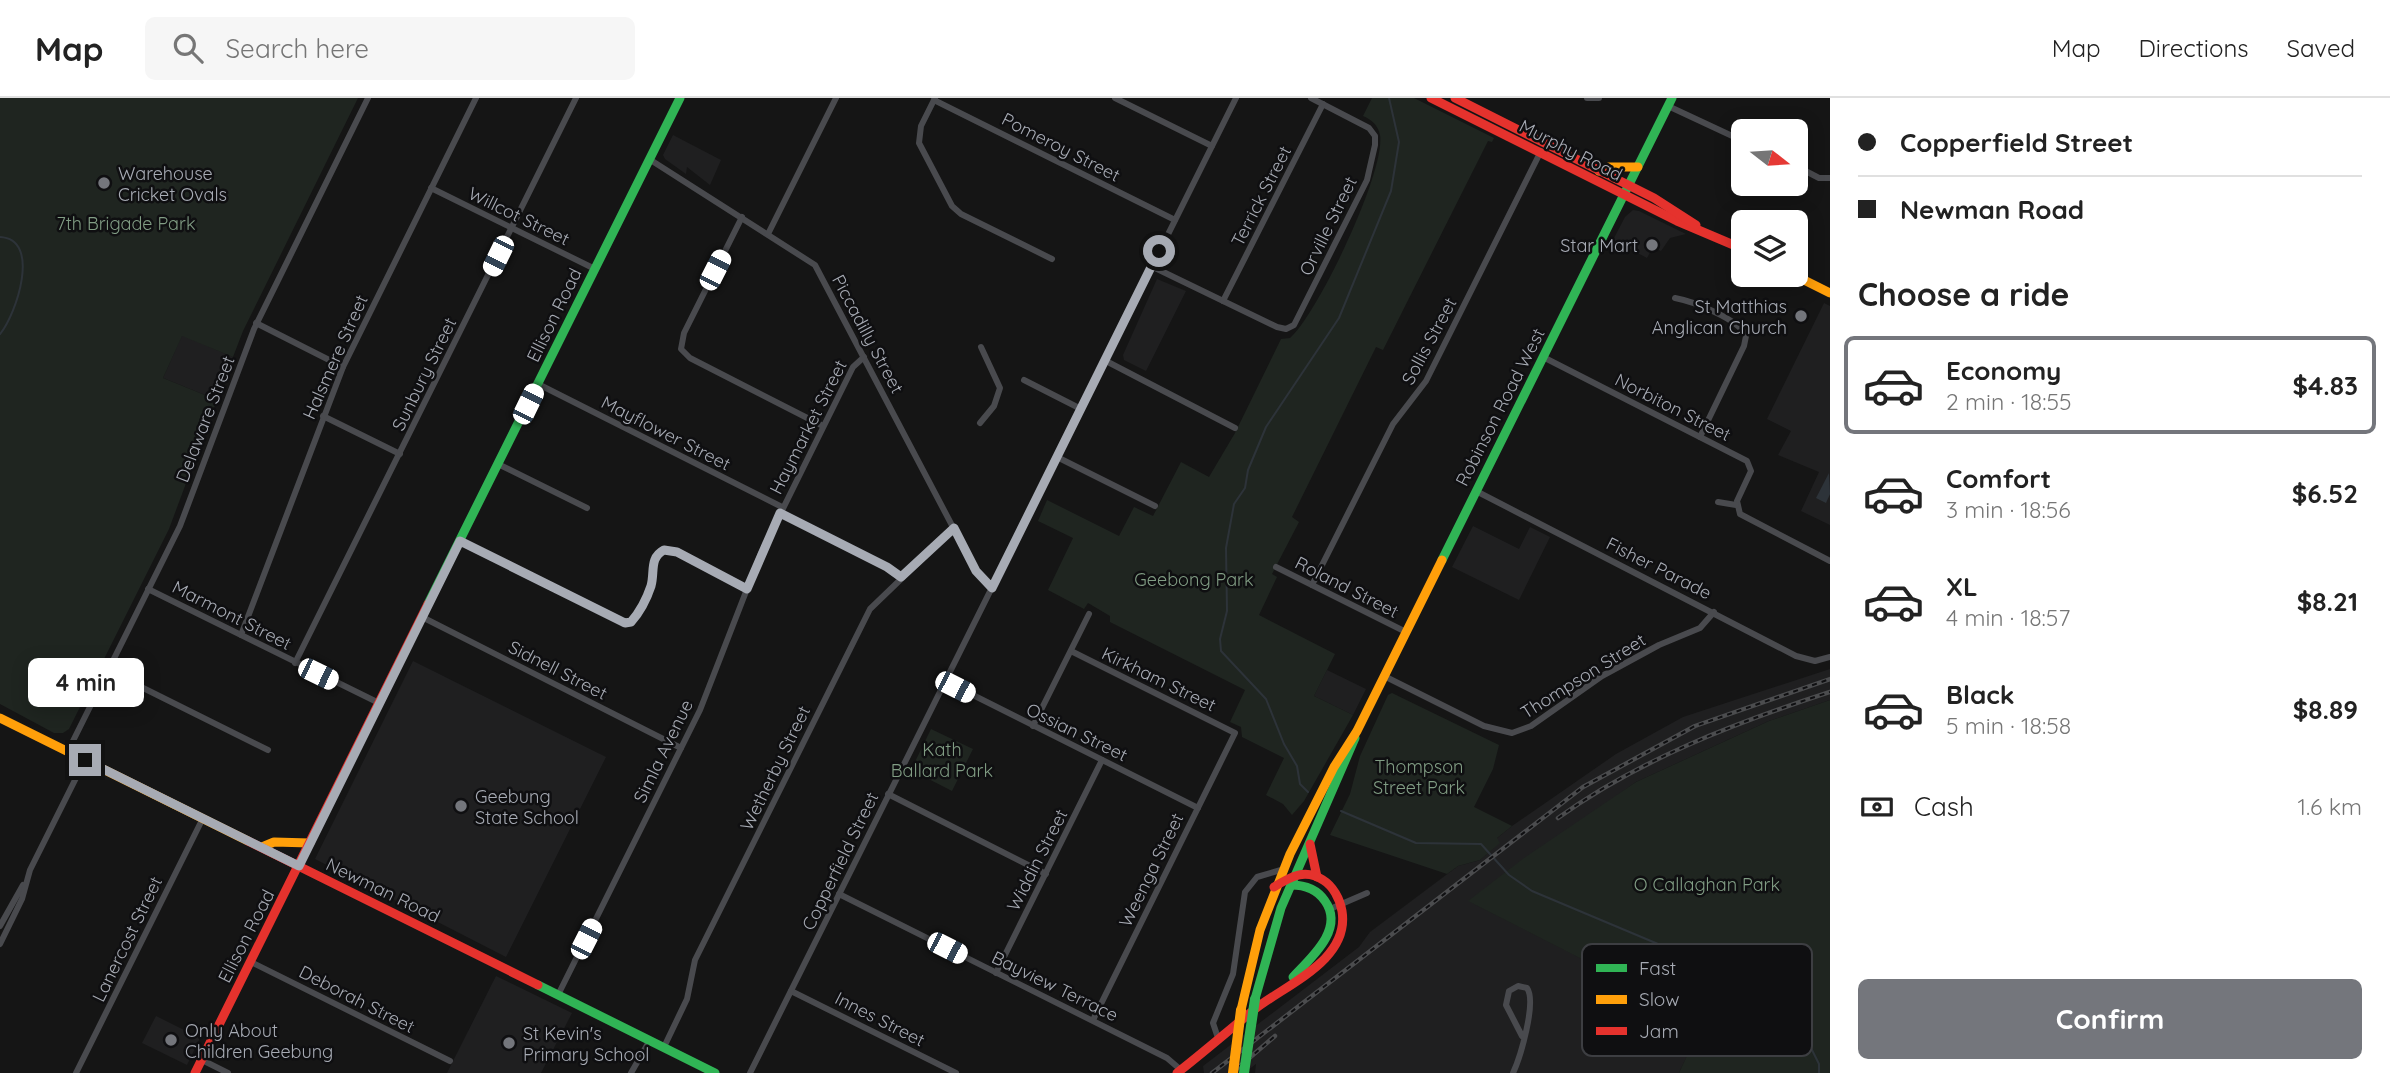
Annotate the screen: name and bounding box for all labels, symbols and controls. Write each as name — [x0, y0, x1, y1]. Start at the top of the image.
search box — [145, 17, 635, 80]
text: Map — [35, 28, 103, 69]
icon: search — [169, 29, 207, 67]
text: Search here — [225, 32, 369, 65]
text: Map — [2052, 33, 2101, 63]
text: Directions — [2139, 33, 2249, 63]
text: Saved — [2287, 33, 2355, 63]
street label: Pomeroy Street — [998, 107, 1124, 187]
street label: Murphy Road — [1515, 114, 1627, 186]
north arrow — [1731, 119, 1808, 196]
map controls — [1731, 119, 1808, 287]
text: Copperfield Street — [1900, 126, 2133, 159]
street label: Terrick Street — [1226, 142, 1296, 250]
place label: Warehouse Cricket Ovals — [118, 162, 227, 206]
street label: Orville Street — [1294, 173, 1362, 279]
marker: Warehouse Cricket Ovals — [96, 175, 112, 191]
street label: Willcot Street — [465, 182, 573, 250]
text: Newman Road — [1900, 193, 2084, 226]
button: layers — [1731, 210, 1808, 287]
park label: 7th Brigade Park — [56, 212, 196, 235]
car — [480, 233, 517, 279]
place label: Star Mart — [1560, 234, 1638, 257]
route start — [1143, 235, 1175, 267]
marker: Star Mart — [1644, 237, 1660, 253]
car — [697, 247, 734, 293]
street label: Ellison Road — [521, 264, 587, 366]
street label: Piccadilly Street — [827, 271, 909, 397]
text: Choose a ride — [1858, 274, 2070, 314]
street label: Halsmere Street — [297, 291, 373, 423]
street label: Sollis Street — [1396, 293, 1462, 389]
place label: St Matthias Anglican Church — [1652, 295, 1787, 339]
marker: St Matthias Anglican Church — [1793, 308, 1809, 324]
street label: Sunbury Street — [387, 314, 461, 434]
street label: Robinson Road West — [1450, 324, 1550, 490]
street label: Delaware Street — [170, 353, 240, 485]
icon: car — [1862, 354, 1925, 417]
text: Economy — [1946, 354, 2061, 387]
street label: Haymarket Street — [764, 356, 852, 498]
street label: Norbiton Street — [1611, 368, 1735, 446]
text: $4.83 — [2293, 369, 2358, 402]
car — [510, 381, 547, 427]
text: 2 min · 18:55 — [1946, 387, 2072, 416]
street label: Mayflower Street — [597, 390, 735, 476]
icon: car — [1862, 462, 1925, 525]
text: Comfort — [1946, 462, 2051, 495]
text: $6.52 — [2292, 477, 2358, 510]
text: 3 min · 18:56 — [1946, 495, 2071, 524]
street label: Fisher Parade — [1603, 532, 1715, 604]
street label: Roland Street — [1291, 551, 1403, 623]
park label: Geebong Park — [1134, 568, 1254, 591]
icon: car — [1862, 570, 1925, 633]
text: XL — [1946, 570, 1978, 603]
street label: Marmont Street — [169, 575, 295, 655]
text: $8.21 — [2297, 585, 2358, 618]
text: 4 min · 18:57 — [1946, 603, 2070, 632]
street label: Thompson Street — [1516, 628, 1650, 724]
street label: Sidnell Street — [505, 635, 611, 705]
street label: Kirkham Street — [1098, 641, 1220, 717]
car — [295, 655, 342, 693]
callout: 4 min — [27, 658, 143, 708]
text: 4 min — [56, 668, 116, 697]
car — [932, 668, 979, 706]
icon: car — [1862, 678, 1925, 741]
text: Black — [1946, 678, 2015, 711]
text: $8.89 — [2293, 693, 2358, 726]
street label: Simla Avenue — [628, 696, 698, 806]
street label: Ossian Street — [1023, 698, 1131, 766]
street label: Wetherby Street — [735, 702, 815, 834]
text: 5 min · 18:58 — [1946, 711, 2071, 740]
park label: Kath Ballard Park — [891, 738, 993, 782]
route end — [69, 744, 101, 776]
park label: Thompson Street Park — [1373, 755, 1465, 799]
place label: Geebung State School — [475, 785, 579, 829]
street label: Copperfield Street — [797, 788, 883, 934]
icon: cash — [1858, 788, 1896, 826]
text: Cash — [1914, 790, 1974, 823]
text: 1.6 km — [2297, 792, 2362, 821]
marker: Geebung State School — [453, 798, 469, 814]
street label: Widdin Street — [1001, 805, 1073, 915]
street label: Weenga Street — [1113, 809, 1189, 931]
street label: Newman Road — [322, 852, 444, 928]
street label: Lanercost Street — [87, 873, 167, 1005]
park label: O Callaghan Park — [1634, 873, 1780, 896]
street label: Ellison Road — [213, 885, 279, 987]
car — [568, 916, 605, 962]
car — [924, 929, 971, 967]
legend — [1582, 944, 1812, 1056]
street label: Bayview Terrace — [988, 945, 1122, 1027]
text: Fast — [1639, 956, 1676, 980]
street label: Deborah Street — [295, 960, 419, 1038]
button: Confirm — [1858, 979, 2362, 1059]
street label: Innes Street — [831, 987, 929, 1051]
text: Slow — [1639, 987, 1680, 1011]
place label: Only About Children Geebung — [185, 1019, 333, 1063]
text: Jam — [1639, 1019, 1679, 1043]
place label: St Kevin's Primary School — [523, 1022, 649, 1066]
marker: Only About Children Geebung — [163, 1032, 179, 1048]
marker: St Kevin's Primary School — [501, 1035, 517, 1051]

